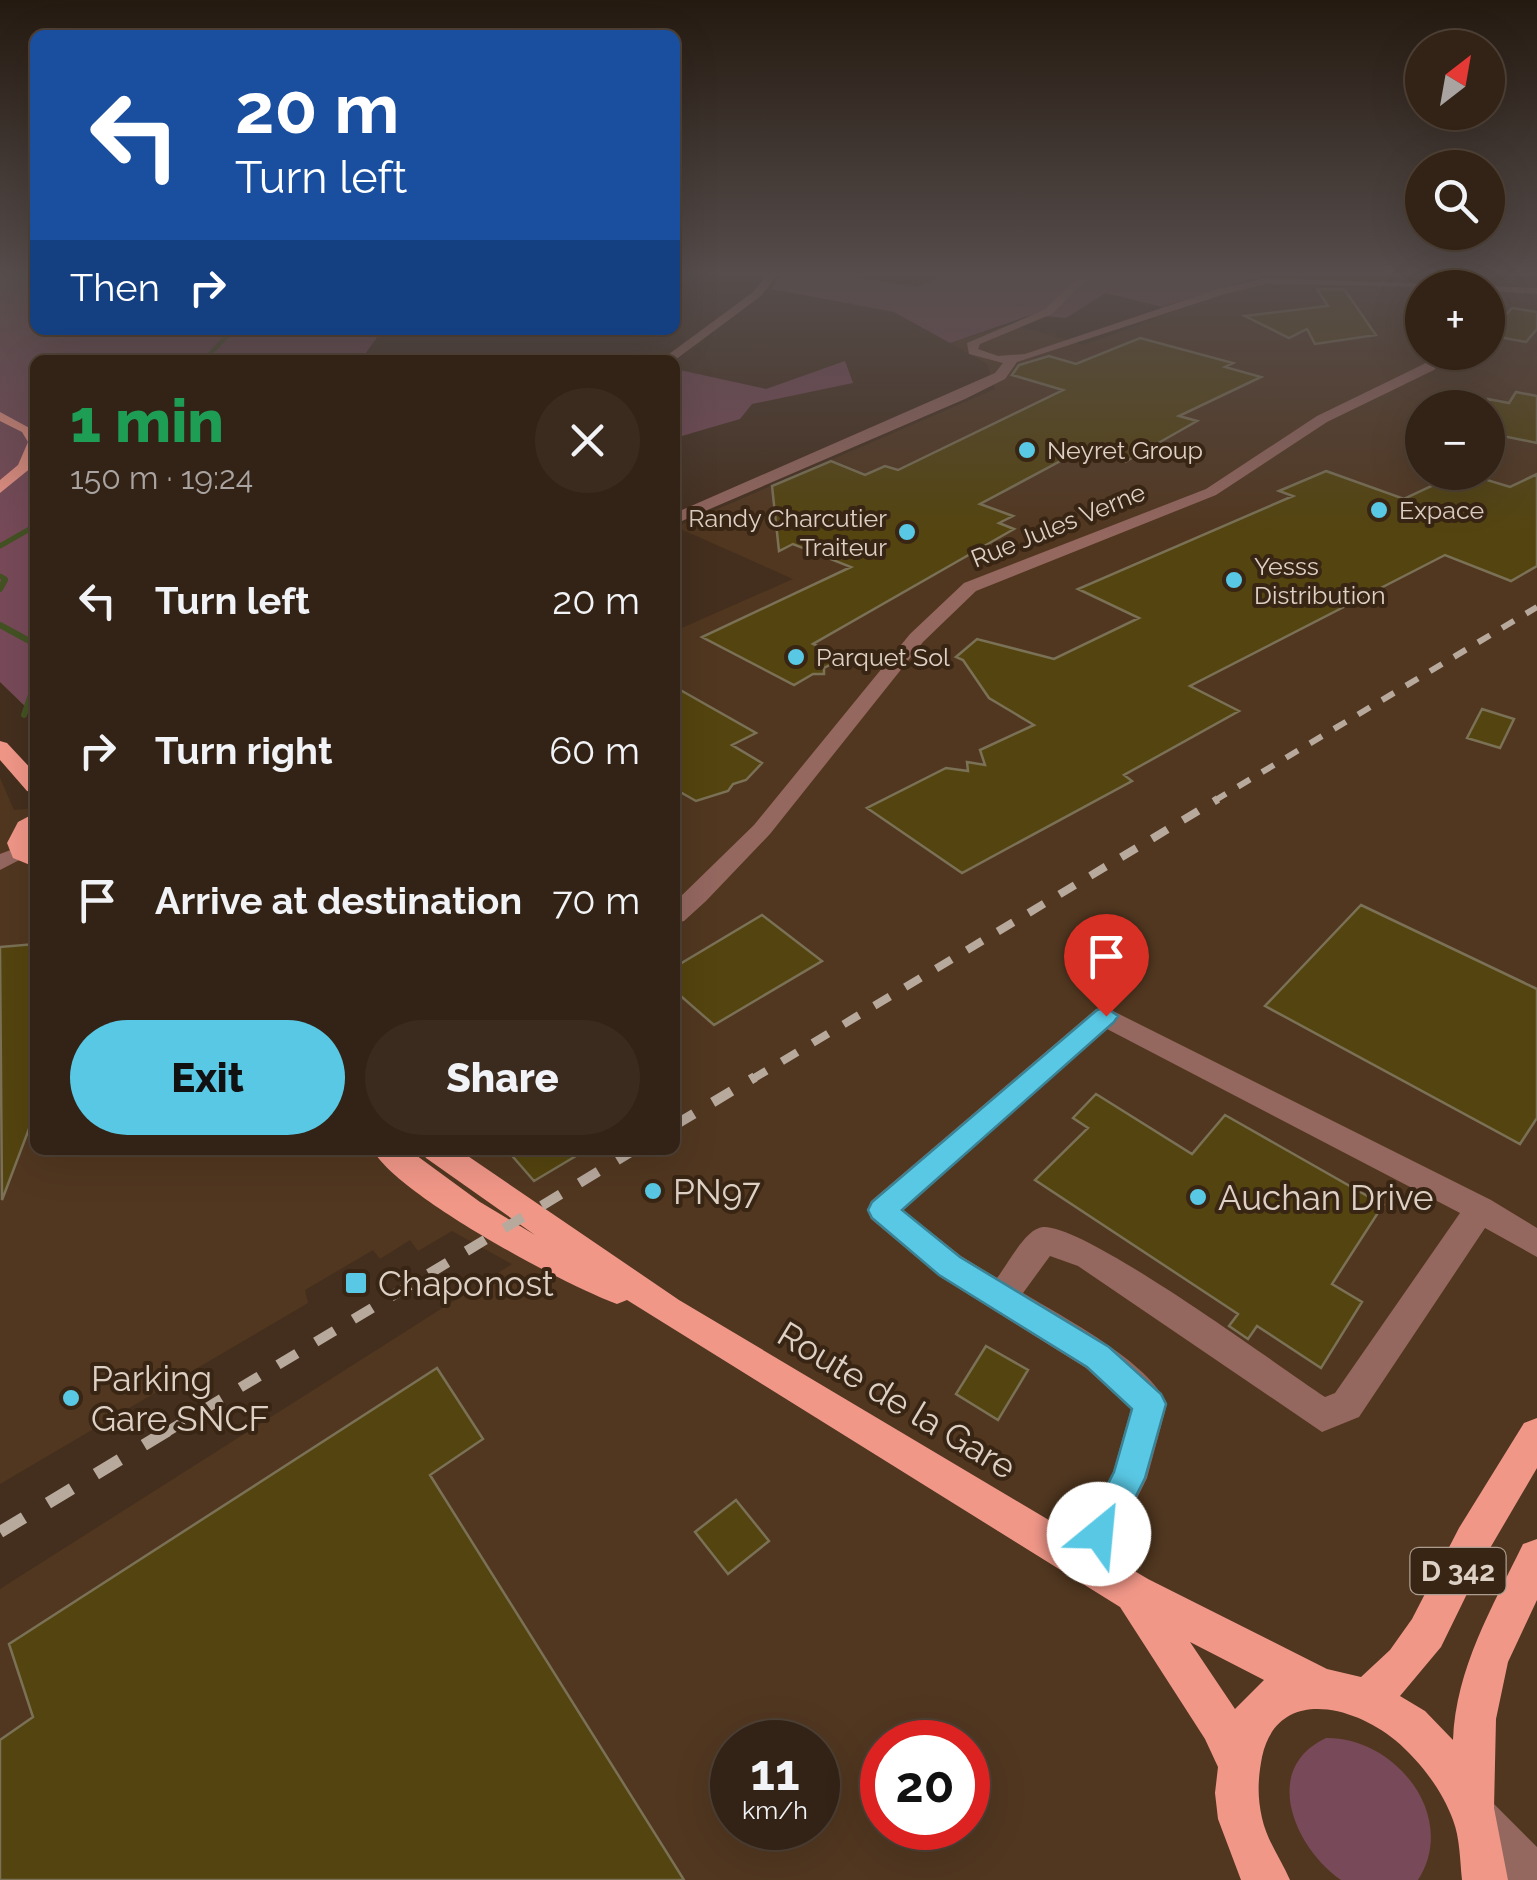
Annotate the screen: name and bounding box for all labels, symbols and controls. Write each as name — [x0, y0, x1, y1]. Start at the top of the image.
north arrow — [1405, 30, 1505, 130]
map controls — [1405, 30, 1505, 490]
text: 20 m — [235, 67, 399, 149]
icon: left — [70, 70, 200, 200]
button: search — [1405, 150, 1505, 250]
text: Turn left — [235, 151, 407, 204]
icon: right — [180, 260, 235, 315]
text: Then — [70, 265, 160, 310]
button: + — [1405, 270, 1505, 370]
text: 1 min — [70, 386, 224, 456]
button: close — [535, 388, 640, 493]
button: − — [1405, 390, 1505, 490]
place label: Neyret Group — [1047, 435, 1203, 465]
marker: Neyret Group — [1016, 439, 1038, 461]
text: 150 m · 19:24 — [70, 459, 253, 496]
street label: Rue Jules Verne — [967, 476, 1149, 574]
place label: Expace — [1399, 495, 1484, 525]
marker: Expace — [1368, 499, 1390, 521]
place label: Randy Charcutier Traiteur — [688, 503, 887, 562]
marker: Randy Charcutier Traiteur — [896, 521, 918, 543]
place label: Yesss Distribution — [1254, 551, 1386, 610]
marker: Yesss Distribution — [1223, 569, 1245, 591]
icon: left — [70, 573, 125, 628]
text: Turn left — [155, 578, 310, 623]
text: 20 m — [552, 578, 640, 623]
place label: Parquet Sol — [816, 642, 950, 672]
marker: Parquet Sol — [785, 646, 807, 668]
icon: right — [70, 723, 125, 778]
text: Turn right — [155, 728, 332, 773]
text: 60 m — [549, 728, 640, 773]
icon: arrive — [70, 873, 125, 928]
text: Arrive at destination — [155, 878, 522, 923]
text: 70 m — [552, 878, 640, 923]
pin — [1064, 914, 1149, 1017]
icon: arrive — [1079, 929, 1134, 984]
button: Exit — [70, 1020, 345, 1135]
button: Share — [365, 1020, 640, 1135]
place label: PN97 — [673, 1171, 761, 1212]
place label: Auchan Drive — [1218, 1177, 1434, 1218]
marker: PN97 — [642, 1180, 664, 1202]
marker: Auchan Drive — [1187, 1186, 1209, 1208]
place label: Chaponost — [378, 1263, 554, 1304]
marker: Chaponost — [343, 1270, 369, 1296]
street label: Route de la Gare — [771, 1313, 1023, 1487]
place label: Parking Gare SNCF — [91, 1358, 269, 1439]
marker: Parking Gare SNCF — [60, 1387, 82, 1409]
position arrow — [1047, 1482, 1151, 1586]
road number: D 342 — [1410, 1548, 1506, 1594]
speed limit sign: 20 — [860, 1720, 990, 1850]
text: 11 — [750, 1743, 800, 1802]
text: km/h — [742, 1795, 808, 1825]

